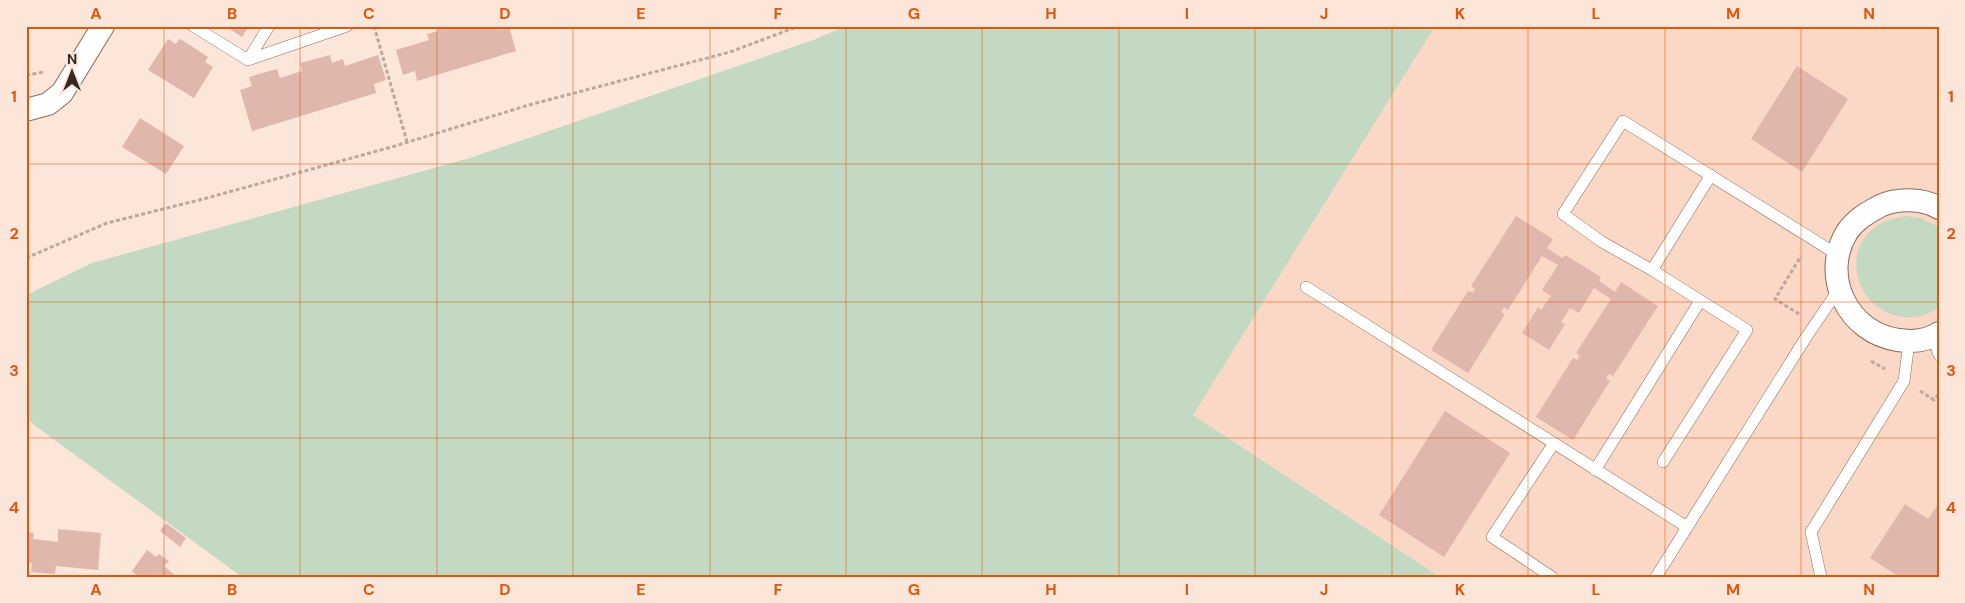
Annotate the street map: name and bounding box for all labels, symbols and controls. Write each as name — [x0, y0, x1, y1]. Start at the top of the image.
text: A — [90, 3, 102, 24]
text: B — [227, 3, 237, 24]
text: C — [363, 3, 375, 24]
text: D — [499, 3, 511, 24]
text: E — [636, 3, 646, 24]
text: F — [774, 3, 783, 24]
text: G — [908, 3, 920, 24]
text: H — [1045, 3, 1057, 24]
text: I — [1185, 3, 1189, 24]
text: J — [1320, 3, 1328, 24]
text: K — [1455, 3, 1466, 24]
text: L — [1592, 3, 1601, 24]
text: M — [1726, 3, 1740, 24]
text: N — [1863, 3, 1875, 24]
north arrow — [48, 48, 98, 98]
text: N — [67, 50, 77, 68]
text: 1 — [11, 86, 17, 107]
text: 1 — [1948, 86, 1954, 107]
text: 2 — [9, 223, 19, 244]
text: 2 — [1946, 223, 1956, 244]
text: 3 — [9, 360, 19, 381]
text: 3 — [1946, 360, 1956, 381]
text: 4 — [9, 497, 19, 518]
text: 4 — [1946, 497, 1956, 518]
text: A — [90, 579, 102, 600]
text: B — [227, 579, 237, 600]
text: C — [363, 579, 375, 600]
text: D — [499, 579, 511, 600]
text: E — [636, 579, 646, 600]
text: F — [774, 579, 783, 600]
text: G — [908, 579, 920, 600]
text: H — [1045, 579, 1057, 600]
text: I — [1185, 579, 1189, 600]
text: J — [1320, 579, 1328, 600]
text: K — [1455, 579, 1466, 600]
text: L — [1592, 579, 1601, 600]
text: M — [1726, 579, 1740, 600]
text: N — [1863, 579, 1875, 600]

